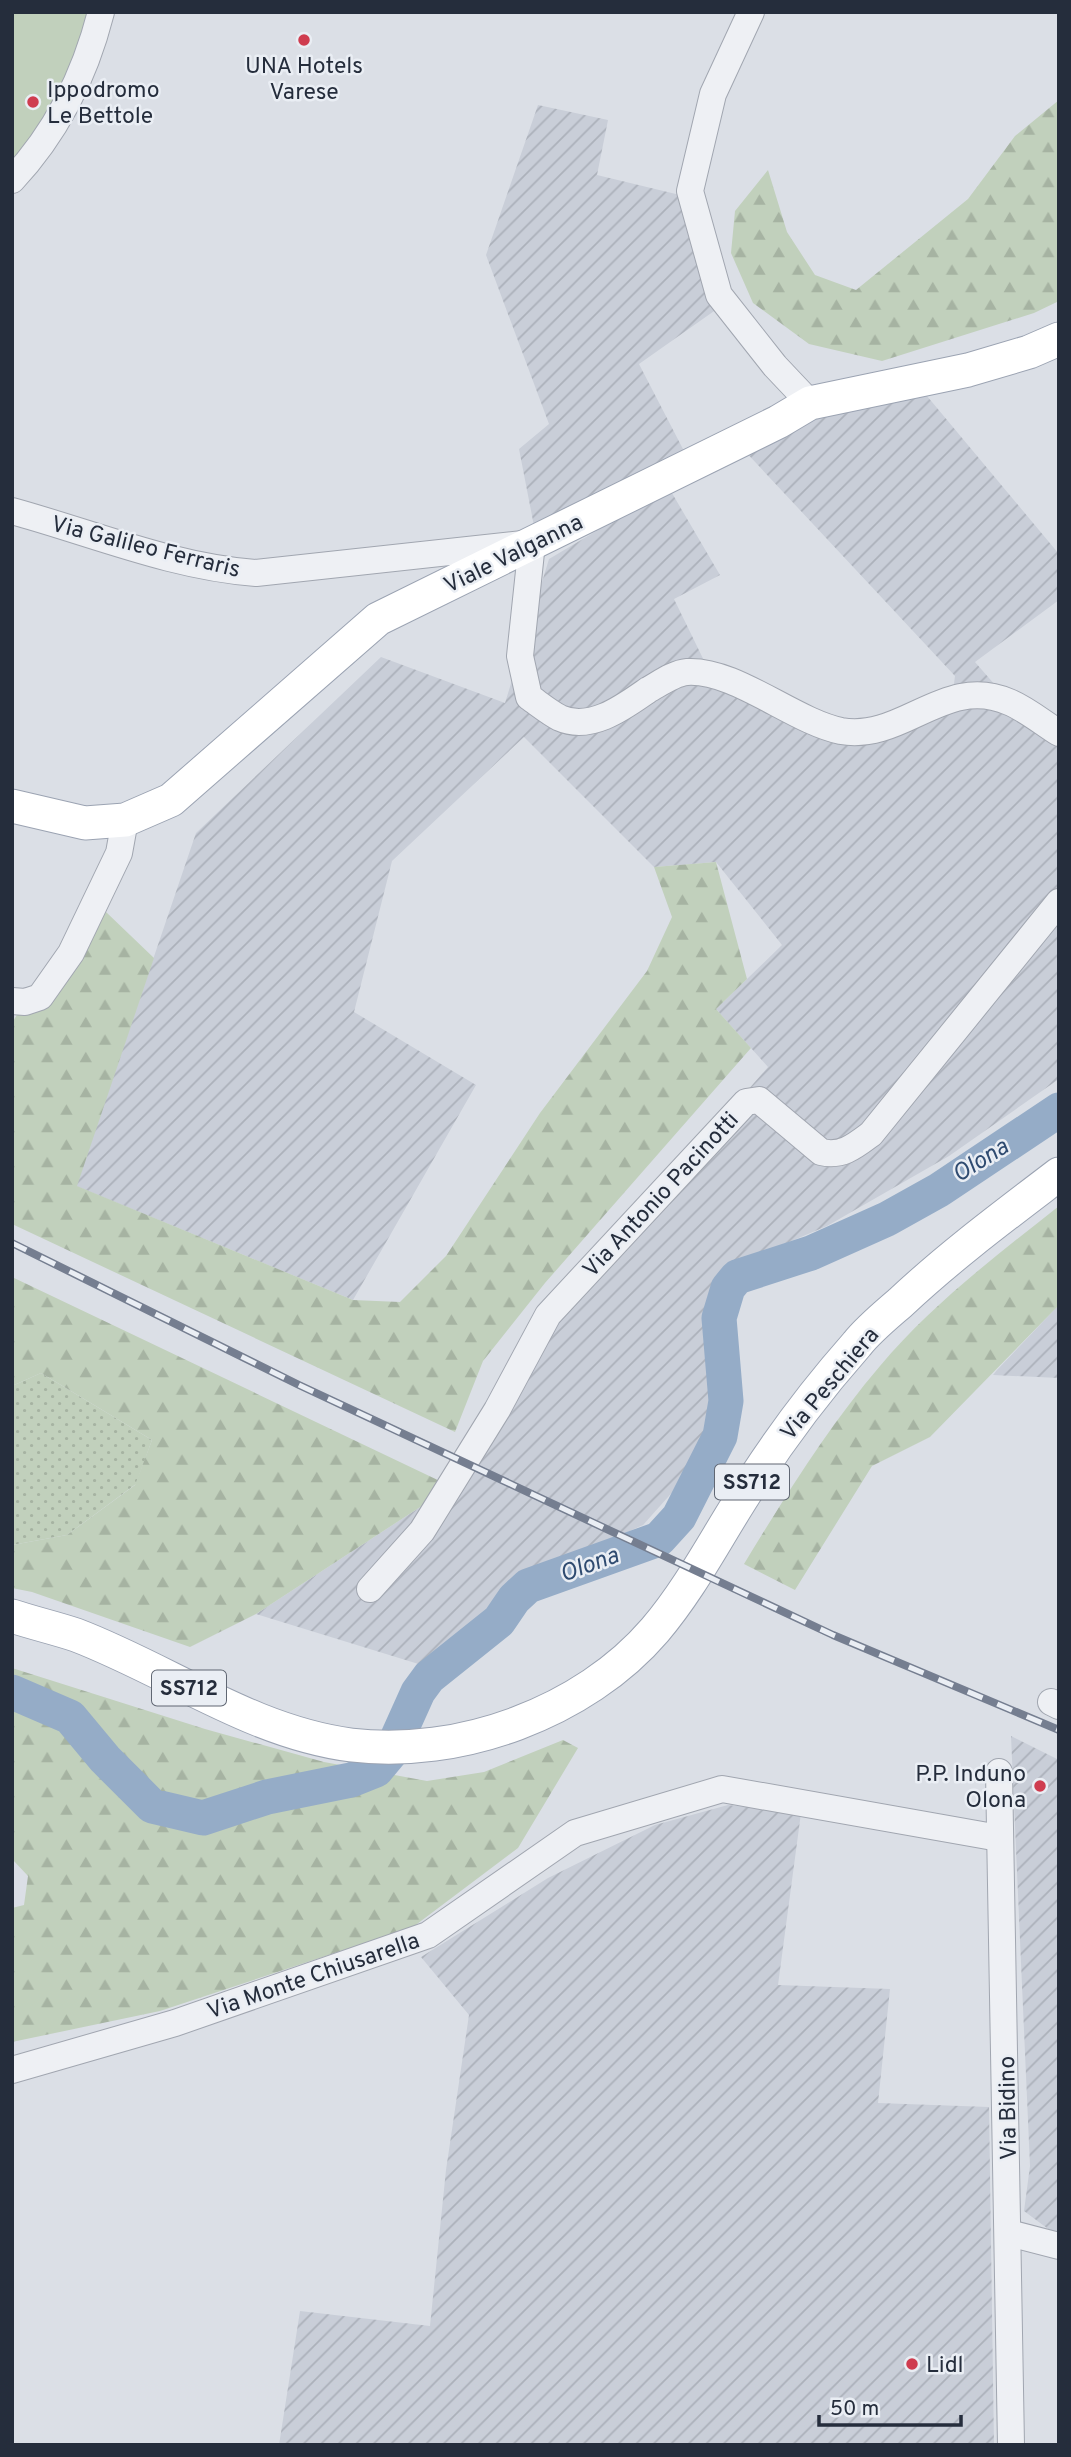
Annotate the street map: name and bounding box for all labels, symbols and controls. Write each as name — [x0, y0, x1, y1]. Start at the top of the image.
marker: UNA Hotels Varese — [296, 32, 312, 48]
place label: UNA Hotels Varese — [245, 53, 363, 108]
place label: Ippodromo Le Bettole — [47, 77, 160, 132]
marker: Ippodromo Le Bettole — [25, 94, 41, 110]
street label: Viale Valganna — [440, 509, 588, 601]
street label: Via Galileo Ferraris — [48, 511, 243, 586]
street label: Via Antonio Pacinotti — [578, 1107, 746, 1285]
water label: Olona — [947, 1133, 1015, 1190]
street label: Via Peschiera — [775, 1322, 887, 1447]
road number: SS712 — [715, 1464, 789, 1500]
water label: Olona — [556, 1541, 624, 1590]
road number: SS712 — [152, 1670, 226, 1706]
place label: P.P. Induno Olona — [915, 1761, 1026, 1816]
marker: P.P. Induno Olona — [1032, 1778, 1048, 1794]
street label: Via Monte Chiusarella — [204, 1927, 424, 2027]
street label: Via Bidino — [994, 2056, 1025, 2160]
place label: Lidl — [926, 2352, 964, 2381]
marker: Lidl — [904, 2356, 920, 2372]
scale bar — [819, 2384, 961, 2428]
text: 50 m — [830, 2396, 879, 2423]

